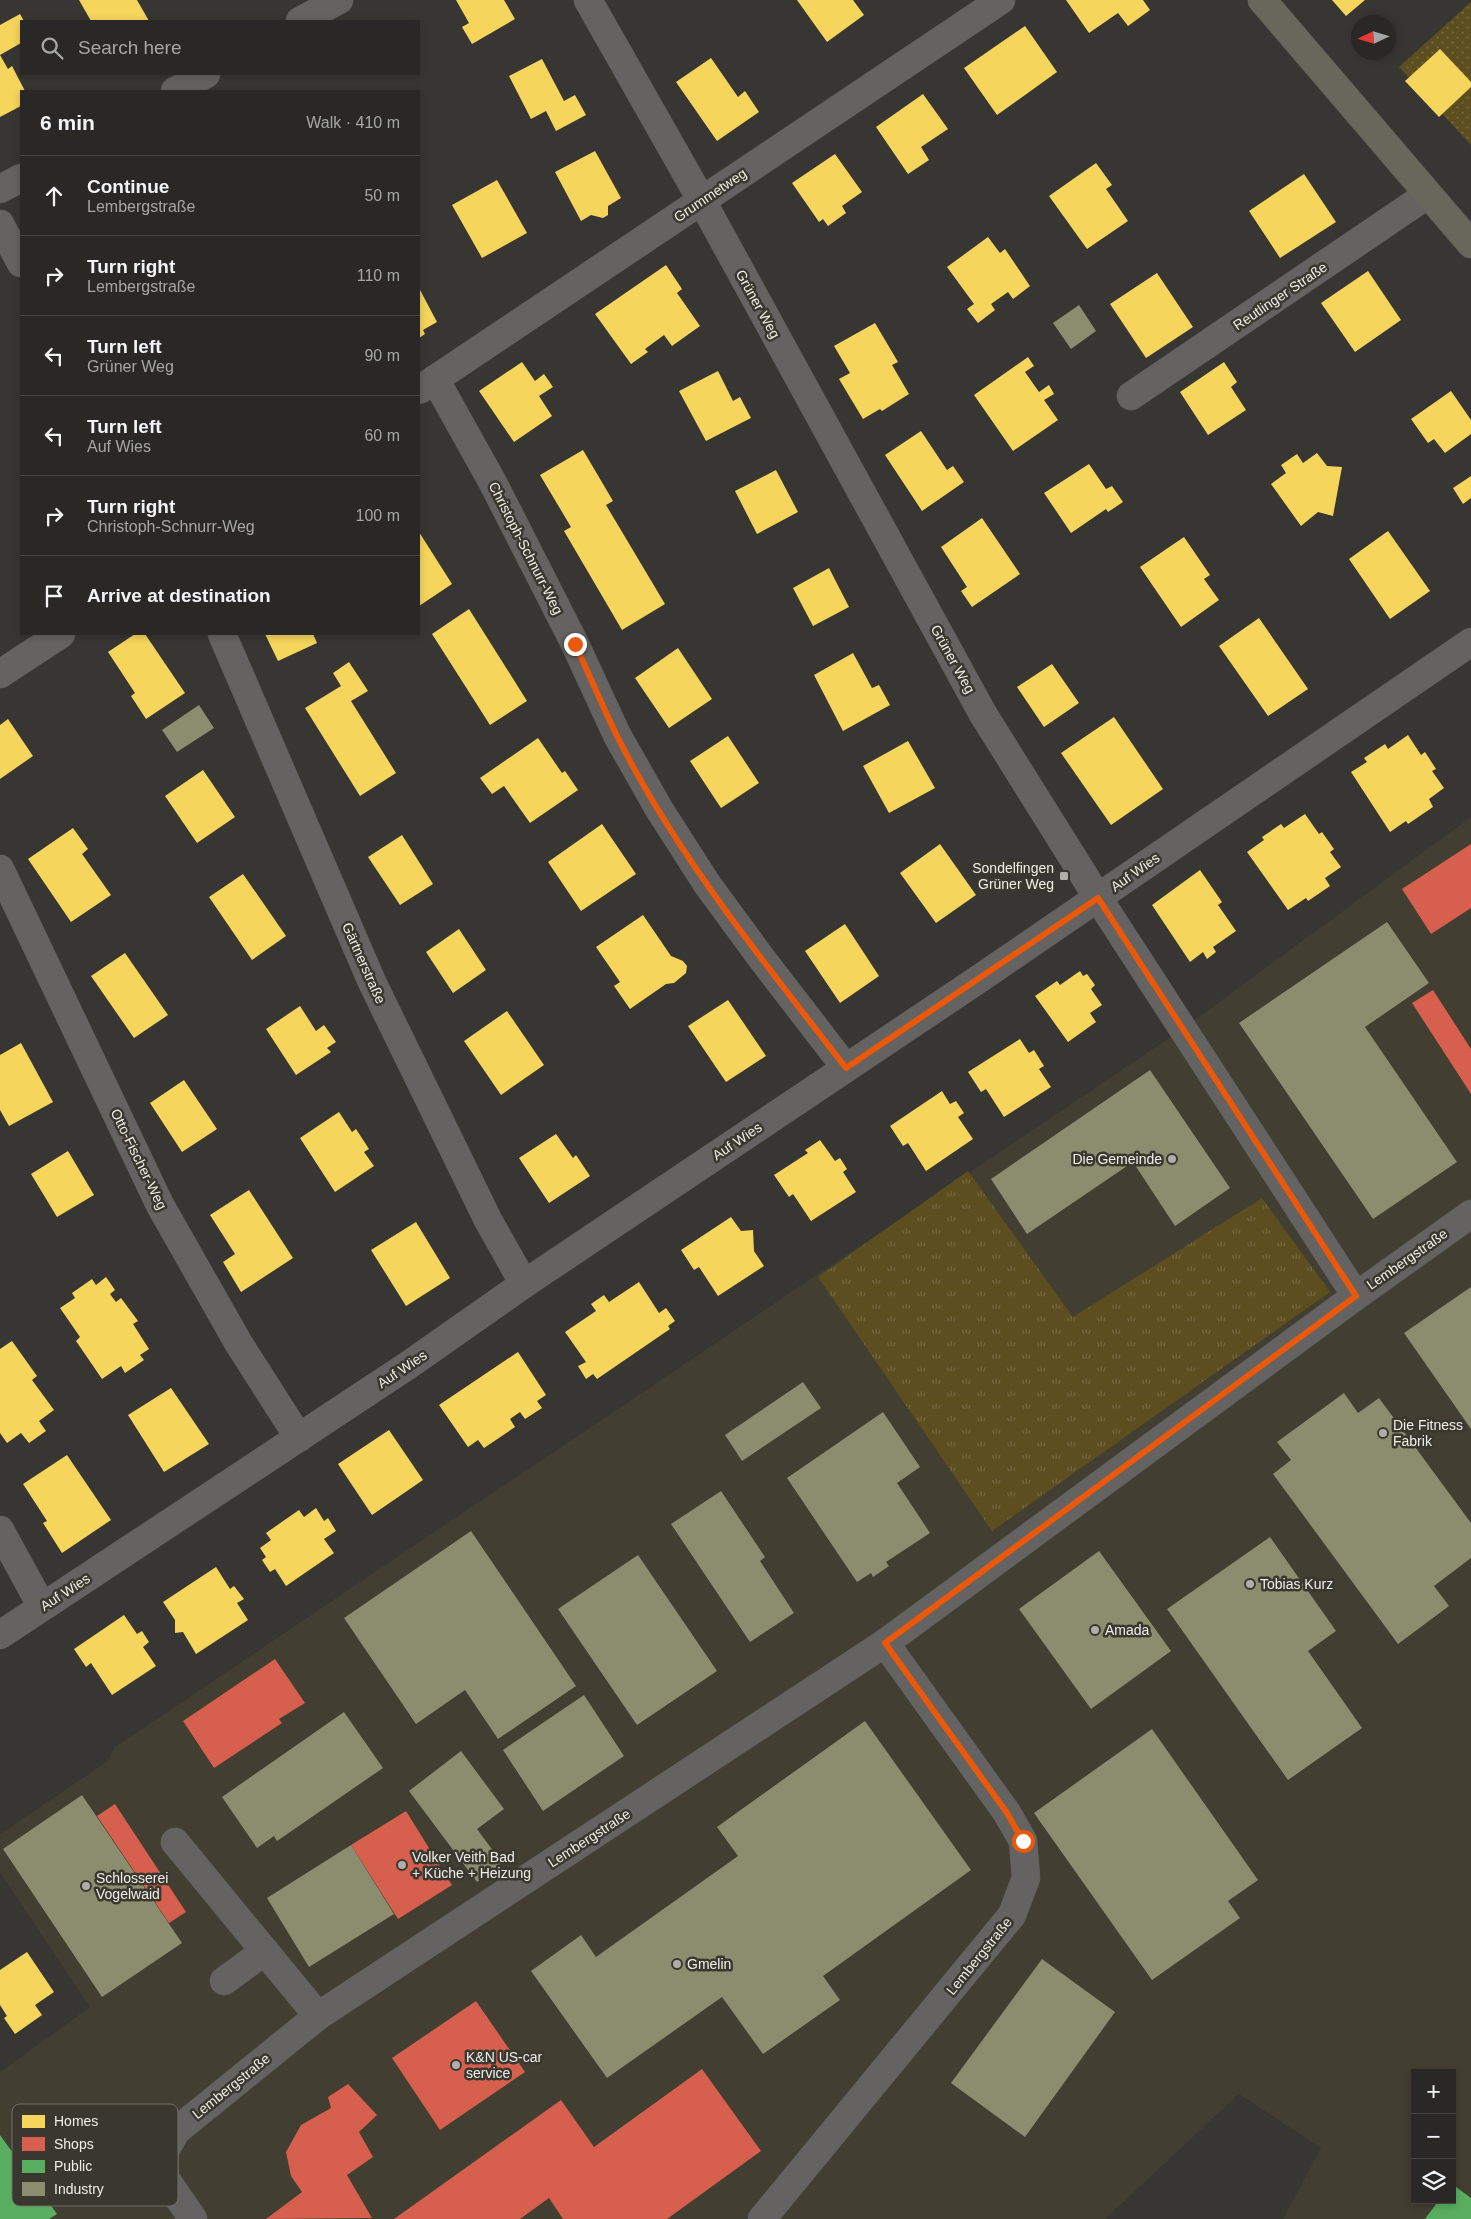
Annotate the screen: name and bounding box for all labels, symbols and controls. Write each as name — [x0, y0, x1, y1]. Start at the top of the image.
north arrow — [1351, 15, 1396, 60]
search box — [20, 20, 420, 75]
icon: search — [38, 34, 66, 62]
text: Search here — [78, 37, 182, 58]
text: 6 min — [40, 111, 95, 134]
text: Walk · 410 m — [306, 114, 400, 131]
street label: Grummetweg — [671, 165, 749, 225]
text: Continue — [87, 176, 169, 197]
icon: ahead — [40, 182, 68, 210]
text: 50 m — [364, 187, 400, 204]
text: Lembergstraße — [87, 198, 196, 215]
text: Turn right — [87, 256, 175, 277]
street label: Reutlinger Straße — [1230, 259, 1330, 333]
icon: right — [40, 262, 68, 290]
text: 110 m — [357, 267, 400, 284]
street label: Grüner Weg — [733, 267, 783, 341]
text: Lembergstraße — [87, 278, 196, 295]
text: Turn left — [87, 336, 162, 357]
icon: left — [40, 342, 68, 370]
text: 90 m — [364, 347, 400, 364]
text: Grüner Weg — [87, 358, 174, 375]
text: Turn left — [87, 416, 162, 437]
icon: left — [40, 422, 68, 450]
text: 60 m — [364, 427, 400, 444]
text: Auf Wies — [87, 438, 151, 455]
street label: Christoph-Schnurr-Weg — [486, 479, 566, 617]
text: Turn right — [87, 496, 175, 517]
icon: right — [40, 502, 68, 530]
text: 100 m — [356, 507, 400, 524]
text: Christoph-Schnurr-Weg — [87, 518, 255, 535]
icon: arrive — [40, 582, 68, 610]
text: Arrive at destination — [87, 585, 271, 606]
street label: Grüner Weg — [928, 622, 978, 696]
route end — [564, 633, 587, 656]
street label: Auf Wies — [1107, 849, 1163, 895]
place label: Sondelfingen Grüner Weg — [972, 860, 1054, 892]
marker: Sondelfingen Grüner Weg — [1058, 870, 1070, 882]
street label: Gärtnerstraße — [339, 920, 389, 1006]
street label: Otto-Fischer-Weg — [108, 1106, 170, 1212]
street label: Auf Wies — [709, 1119, 765, 1163]
place label: Die Gemeinde — [1073, 1151, 1162, 1167]
marker: Die Gemeinde — [1166, 1153, 1178, 1165]
street label: Lembergstraße — [1364, 1225, 1451, 1293]
street label: Auf Wies — [374, 1347, 430, 1391]
place label: Die Fitness Fabrik — [1393, 1417, 1463, 1449]
marker: Die Fitness Fabrik — [1377, 1427, 1389, 1439]
street label: Auf Wies — [37, 1570, 93, 1614]
place label: Tobias Kurz — [1260, 1576, 1333, 1592]
marker: Tobias Kurz — [1244, 1578, 1256, 1590]
place label: Amada — [1105, 1622, 1150, 1638]
marker: Amada — [1089, 1624, 1101, 1636]
street label: Lembergstraße — [545, 1805, 633, 1871]
route start — [1012, 1830, 1035, 1853]
place label: Volker Veith Bad + Küche + Heizung — [412, 1849, 531, 1881]
marker: Volker Veith Bad + Küche + Heizung — [396, 1859, 408, 1871]
place label: Schlosserei Vogelwaid — [96, 1870, 168, 1902]
marker: Schlosserei Vogelwaid — [80, 1880, 92, 1892]
street label: Lembergstraße — [943, 1914, 1015, 1998]
place label: Gmelin — [687, 1956, 731, 1972]
marker: Gmelin — [671, 1958, 683, 1970]
place label: K&N US-car service — [466, 2049, 543, 2081]
street label: Lembergstraße — [189, 2050, 273, 2122]
marker: K&N US-car service — [450, 2059, 462, 2071]
map controls — [1411, 2069, 1456, 2204]
button: + — [1411, 2069, 1456, 2114]
legend — [12, 2104, 178, 2206]
text: Homes — [54, 2113, 98, 2129]
button: − — [1411, 2114, 1456, 2159]
text: Shops — [54, 2136, 94, 2152]
text: Public — [54, 2158, 92, 2174]
button: layers — [1411, 2159, 1456, 2204]
text: Industry — [54, 2181, 104, 2197]

